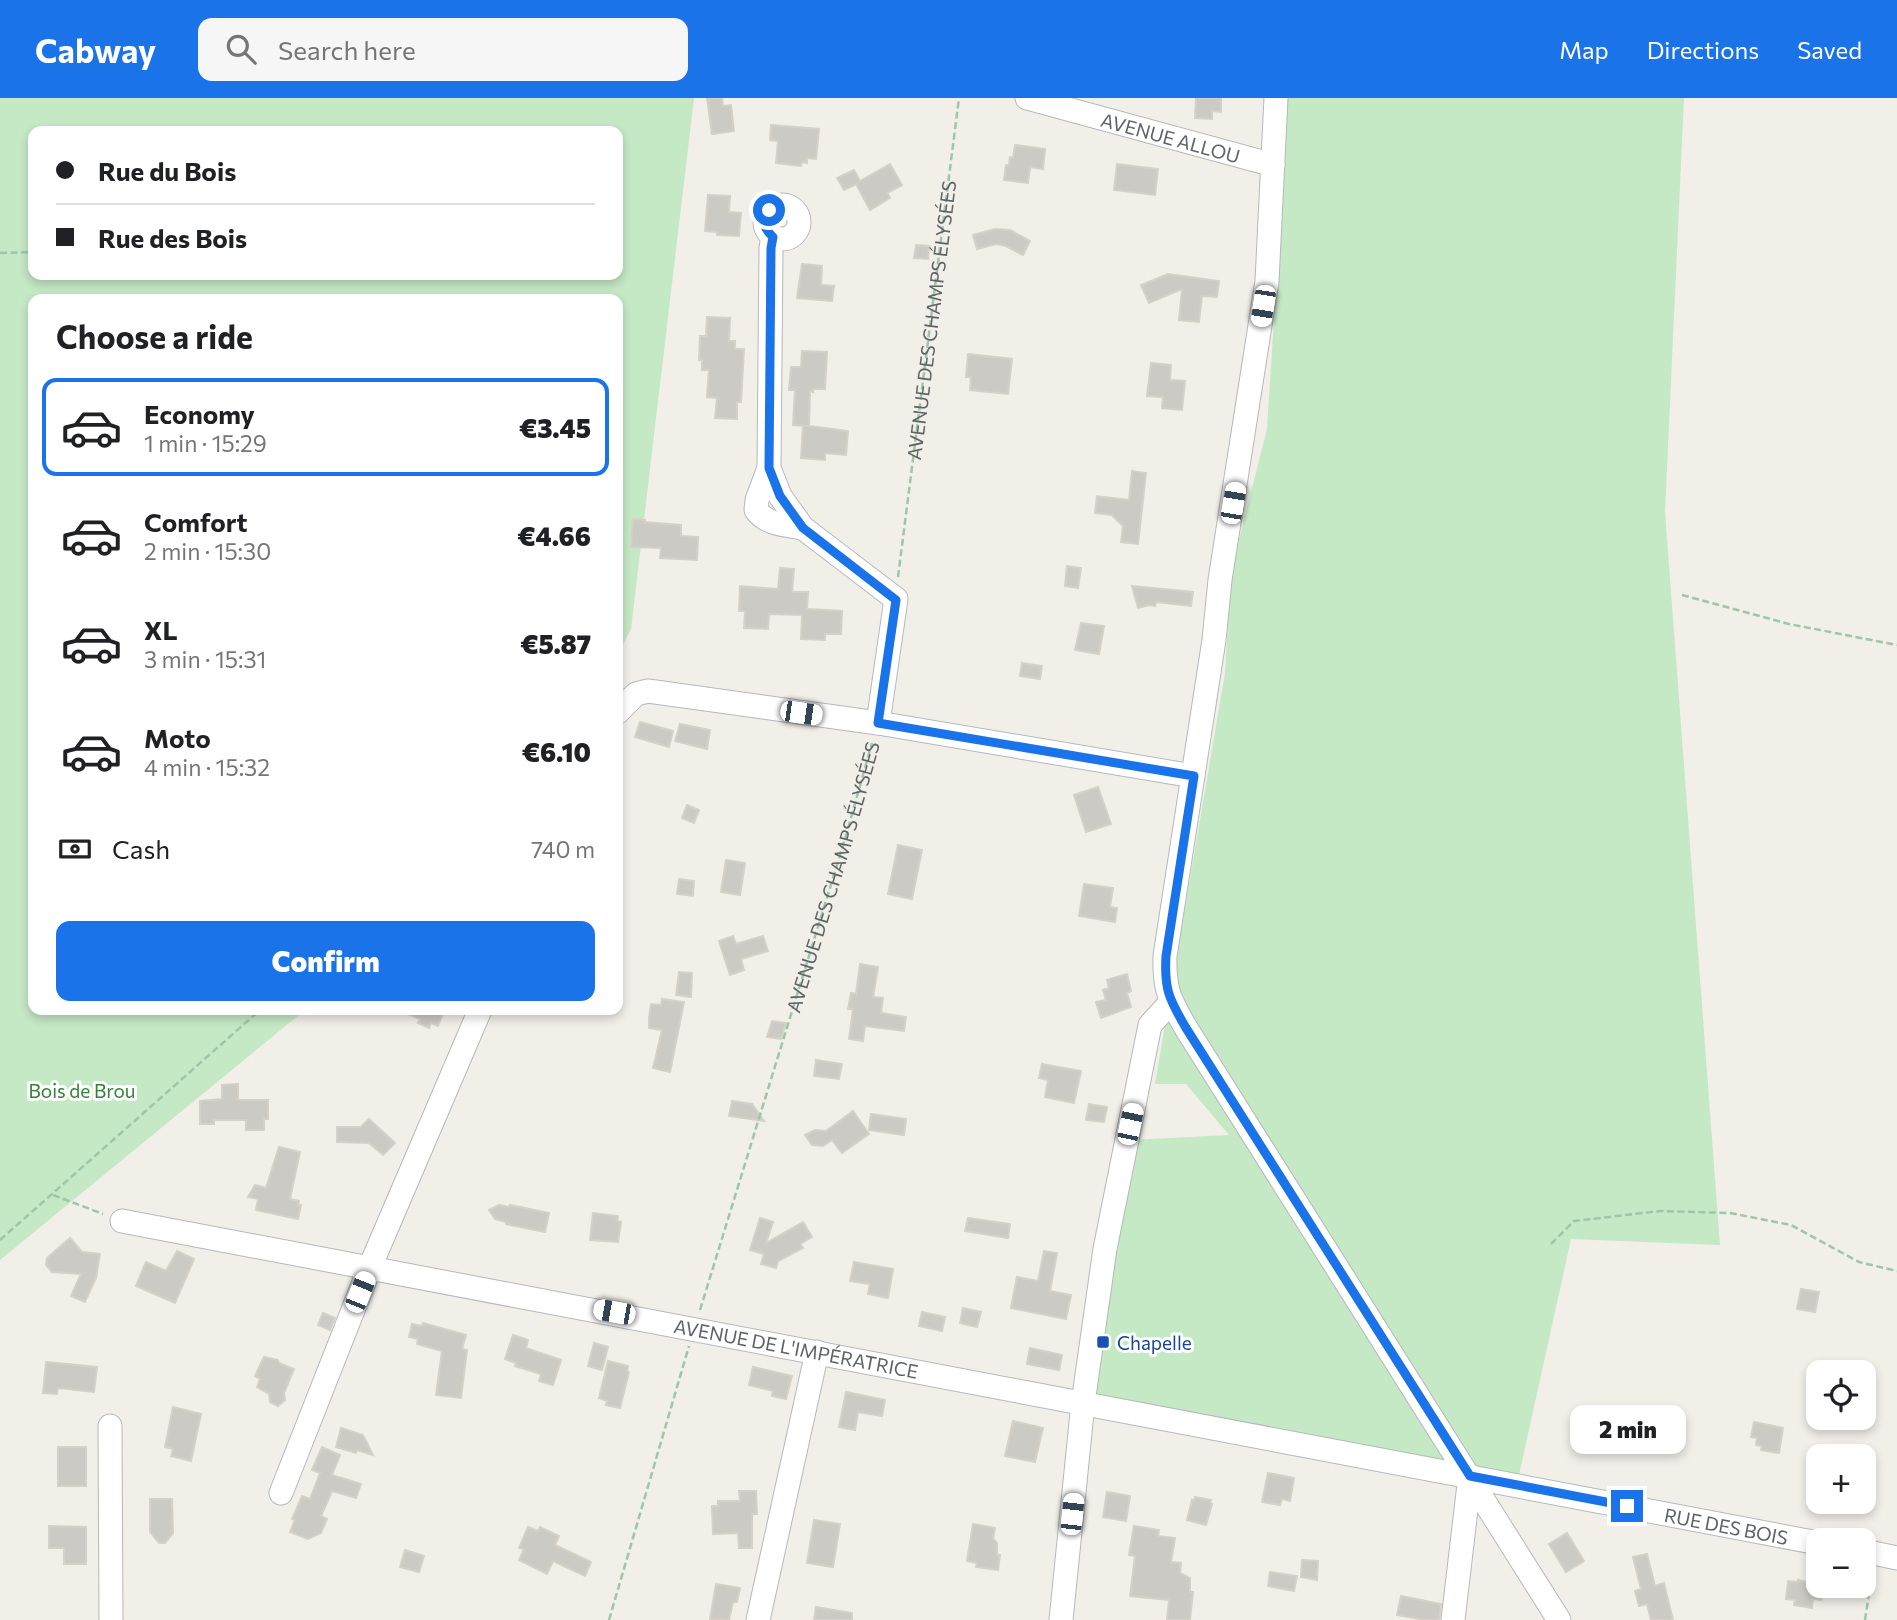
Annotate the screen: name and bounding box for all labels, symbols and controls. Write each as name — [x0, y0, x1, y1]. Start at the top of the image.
search box — [198, 18, 688, 81]
text: Cabway — [35, 29, 156, 70]
icon: search — [222, 30, 260, 68]
text: Search here — [278, 34, 416, 65]
text: Map — [1559, 35, 1609, 64]
text: Directions — [1647, 35, 1759, 64]
text: Saved — [1797, 35, 1862, 64]
street label: AVENUE ALLOU — [1099, 107, 1243, 167]
text: Rue du Bois — [98, 155, 236, 186]
street label: AVENUE DES CHAMPS ÉLYSÉES — [902, 179, 960, 461]
route start — [753, 194, 785, 226]
text: Rue des Bois — [98, 222, 247, 253]
car — [1250, 284, 1277, 328]
text: Choose a ride — [56, 316, 253, 356]
icon: car — [60, 396, 123, 459]
text: Economy — [144, 398, 255, 429]
text: €3.45 — [519, 412, 591, 443]
text: 1 min · 15:29 — [144, 429, 267, 457]
car — [1220, 480, 1247, 526]
icon: car — [60, 504, 123, 567]
text: Comfort — [144, 506, 247, 537]
text: €4.66 — [517, 520, 591, 551]
text: 2 min · 15:30 — [144, 537, 271, 565]
icon: car — [60, 612, 123, 675]
text: XL — [144, 614, 178, 645]
text: €5.87 — [520, 628, 591, 659]
text: 3 min · 15:31 — [144, 645, 266, 673]
car — [779, 700, 824, 726]
icon: car — [60, 720, 123, 783]
text: Moto — [144, 722, 211, 753]
text: €6.10 — [522, 736, 591, 767]
street label: AVENUE DES CHAMPS ÉLYSÉES — [781, 739, 883, 1015]
text: 4 min · 15:32 — [144, 753, 270, 781]
icon: cash — [56, 830, 94, 868]
text: Cash — [112, 833, 170, 864]
text: 740 m — [531, 835, 595, 863]
button: Confirm — [56, 921, 595, 1001]
park label: Bois de Brou — [29, 1079, 135, 1102]
car — [1116, 1101, 1145, 1147]
car — [343, 1269, 378, 1315]
car — [592, 1298, 637, 1326]
street label: AVENUE DE L'IMPÉRATRICE — [672, 1313, 920, 1382]
place label: Chapelle — [1117, 1331, 1192, 1354]
marker: Chapelle — [1095, 1334, 1111, 1350]
map controls — [1806, 1360, 1876, 1598]
button: locate — [1806, 1360, 1876, 1430]
callout: 2 min — [1569, 1404, 1685, 1454]
text: 2 min — [1599, 1415, 1657, 1443]
button: + — [1806, 1444, 1876, 1514]
route end — [1611, 1490, 1643, 1522]
car — [1060, 1492, 1085, 1536]
street label: RUE DES BOIS — [1663, 1502, 1790, 1549]
button: − — [1806, 1528, 1876, 1598]

